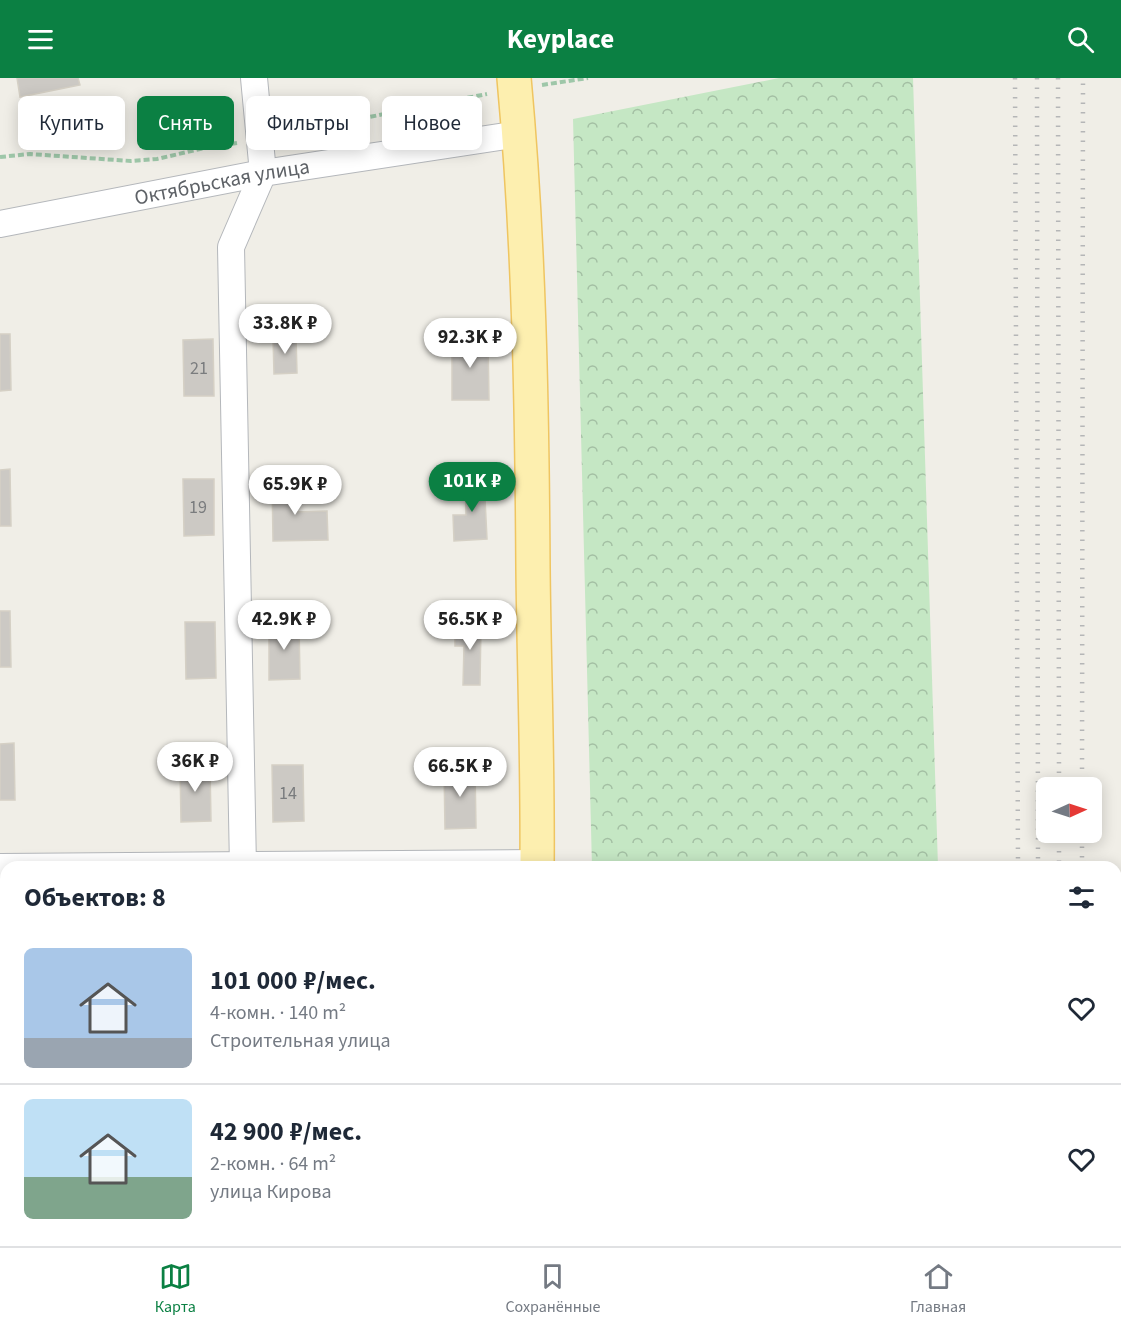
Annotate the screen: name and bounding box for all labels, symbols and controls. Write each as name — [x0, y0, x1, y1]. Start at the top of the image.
text: Keyplace — [507, 20, 614, 59]
icon: menu — [24, 23, 57, 56]
icon: search — [1064, 23, 1097, 56]
chip: Купить — [18, 96, 125, 150]
chip: Снять — [137, 96, 234, 150]
chip: Фильтры — [246, 96, 370, 150]
chip: Новое — [382, 96, 482, 150]
street label: Октябрьская улица — [132, 151, 312, 213]
pin: 33.8K ₽ — [230, 304, 340, 355]
text: 33.8K ₽ — [253, 309, 317, 337]
pin: 92.3K ₽ — [415, 318, 525, 369]
text: 92.3K ₽ — [438, 323, 502, 351]
house number: 21 — [190, 356, 208, 381]
pin: 101K ₽ — [423, 462, 521, 513]
pin: 65.9K ₽ — [240, 465, 350, 516]
text: 101K ₽ — [443, 467, 501, 495]
text: 65.9K ₽ — [263, 470, 327, 498]
house number: 19 — [189, 495, 207, 520]
pin: 42.9K ₽ — [229, 600, 339, 651]
pin: 56.5K ₽ — [415, 600, 525, 651]
text: 42.9K ₽ — [252, 605, 316, 633]
text: 56.5K ₽ — [438, 605, 502, 633]
pin: 36K ₽ — [153, 742, 237, 793]
text: 36K ₽ — [171, 747, 219, 775]
pin: 66.5K ₽ — [405, 747, 515, 798]
text: 66.5K ₽ — [428, 752, 492, 780]
north arrow — [1036, 777, 1102, 843]
map controls — [1036, 777, 1102, 843]
house number: 14 — [279, 781, 297, 806]
text: Объектов: 8 — [24, 879, 166, 916]
icon: filters — [1065, 881, 1098, 914]
text: 101 000 ₽/мес. — [210, 962, 376, 999]
icon: home — [72, 972, 144, 1044]
icon: heart — [1065, 992, 1098, 1025]
text: 4-комн. · 140 m² — [210, 999, 346, 1027]
text: Строительная улица — [210, 1027, 391, 1055]
text: 42 900 ₽/мес. — [210, 1113, 362, 1150]
icon: home — [72, 1123, 144, 1195]
icon: heart — [1065, 1143, 1098, 1176]
text: 2-комн. · 64 m² — [210, 1150, 336, 1178]
text: улица Кирова — [210, 1178, 332, 1206]
tab: Карта — [155, 1260, 196, 1318]
tab: Сохранённые — [505, 1260, 600, 1318]
tab: Главная — [910, 1260, 966, 1318]

